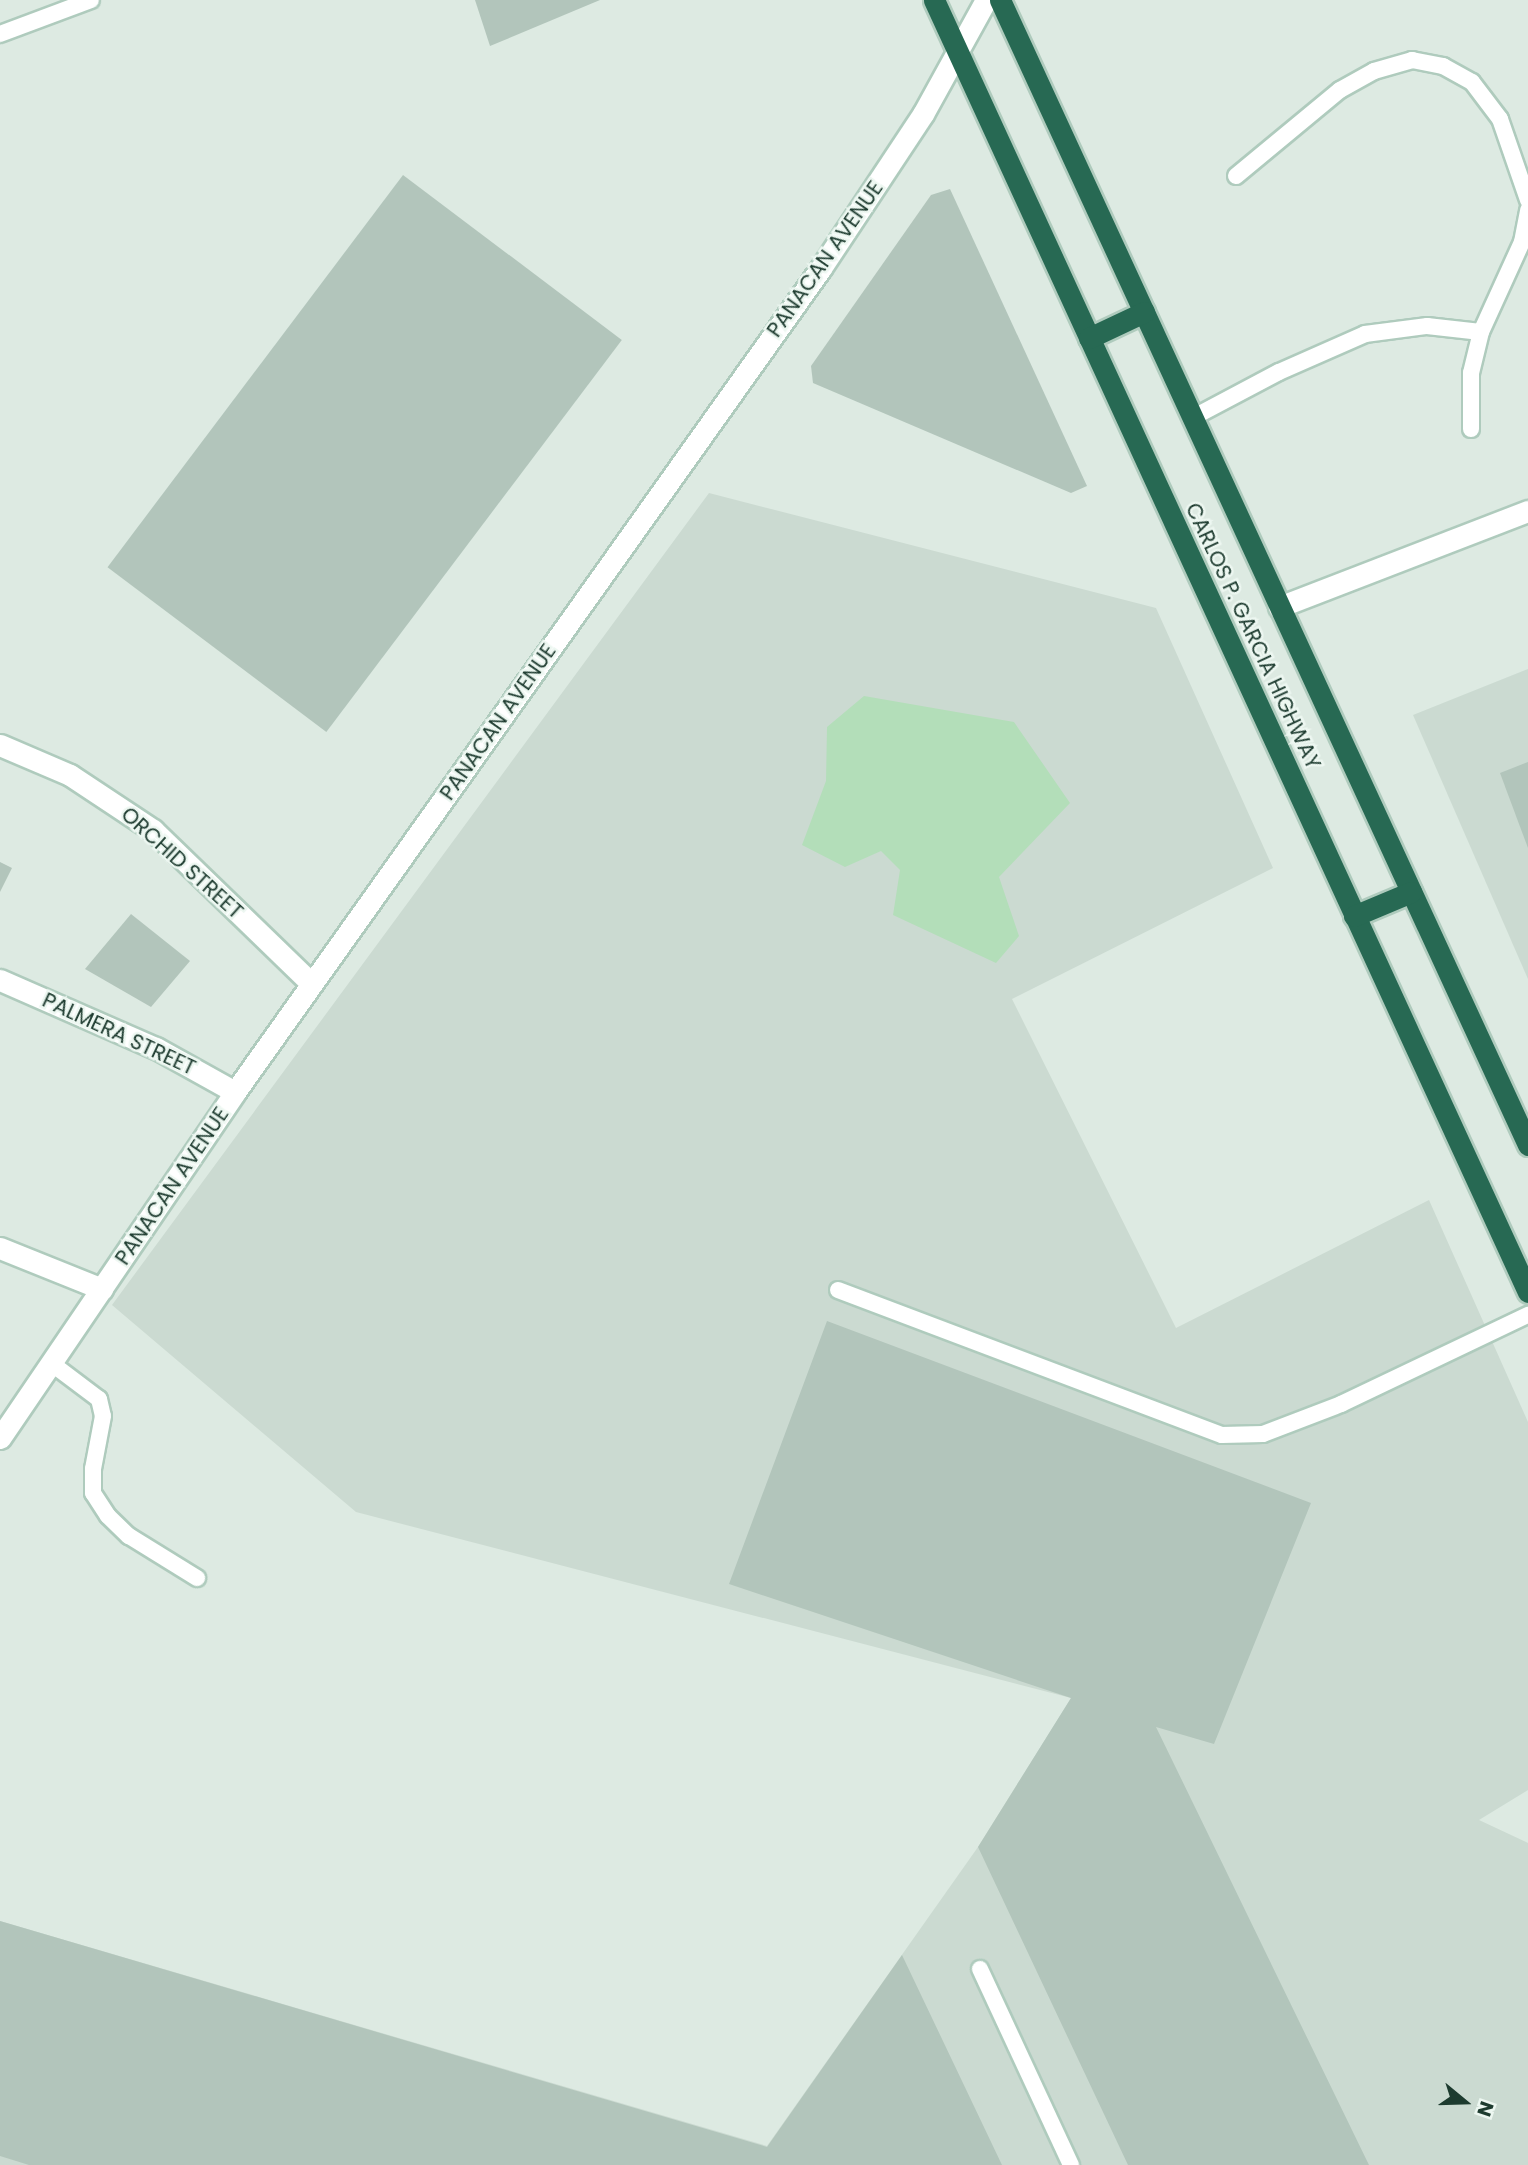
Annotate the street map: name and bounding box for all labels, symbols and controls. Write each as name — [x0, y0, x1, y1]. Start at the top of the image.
street label: PANACAN AVENUE — [762, 176, 888, 342]
street label: CARLOS P. GARCIA HIGHWAY — [1180, 499, 1326, 773]
street label: PANACAN AVENUE — [435, 639, 561, 805]
street label: ORCHID STREET — [116, 802, 248, 924]
street label: PALMERA STREET — [38, 987, 200, 1081]
street label: PANACAN AVENUE — [110, 1102, 234, 1270]
north arrow — [1430, 2067, 1500, 2137]
text: N — [1470, 2098, 1500, 2120]

